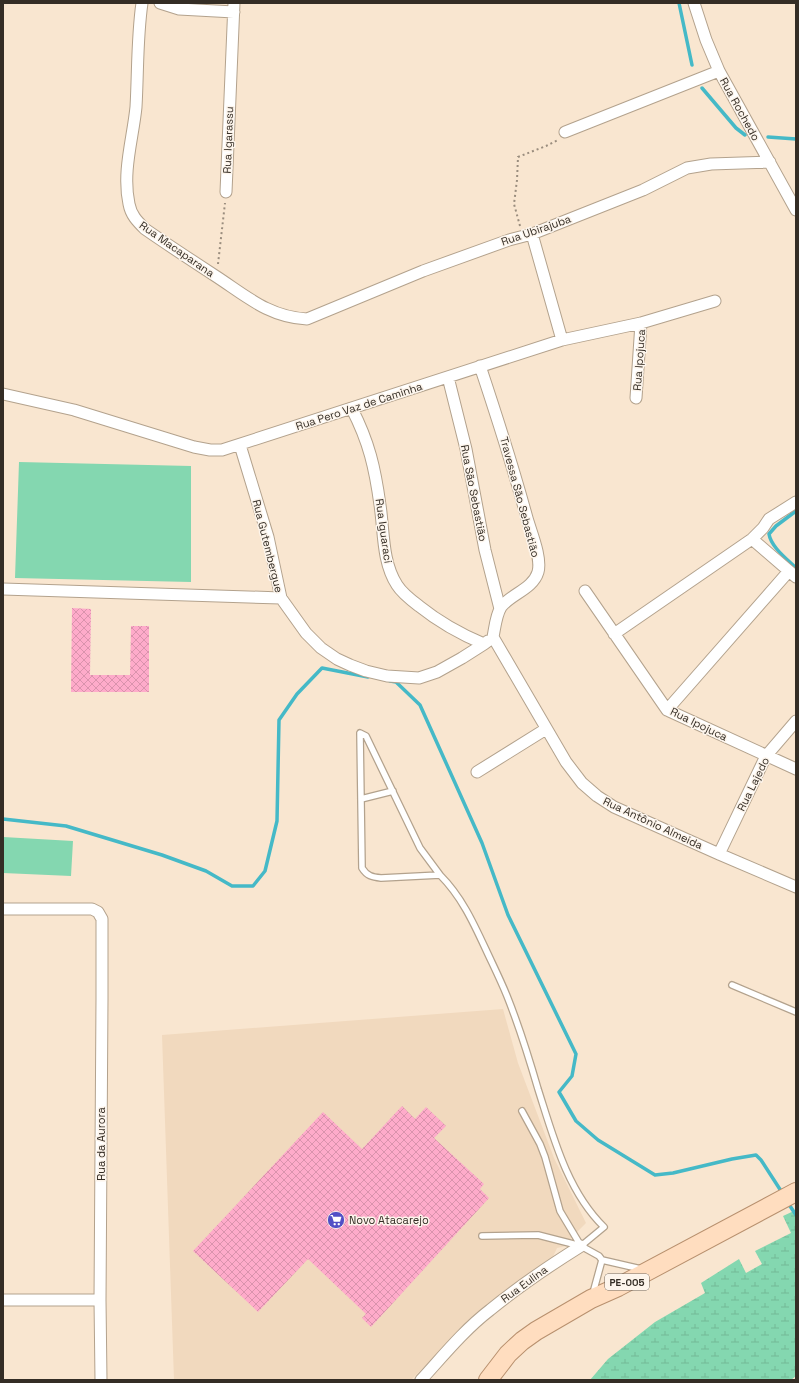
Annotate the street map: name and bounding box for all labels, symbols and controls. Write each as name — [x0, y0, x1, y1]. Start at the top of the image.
street label: Rua Rochedo — [717, 75, 763, 143]
street label: Rua Igarassu — [220, 106, 236, 174]
street label: Rua Ubirajuba — [499, 211, 573, 249]
street label: Rua Macaparana — [137, 218, 218, 280]
street label: Rua Ipojuca — [630, 328, 648, 391]
street label: Rua Pero Vaz de Caminha — [294, 379, 425, 433]
street label: Travessa São Sebastião — [497, 435, 543, 559]
street label: Rua São Sebastião — [458, 443, 490, 543]
street label: Rua Gutembergue — [250, 498, 286, 594]
street label: Rua Iguaraci — [373, 498, 395, 564]
street label: Rua Ipojuca — [668, 704, 730, 744]
street label: Rua Lajedo — [734, 755, 772, 813]
street label: Rua Antônio Almeida — [601, 794, 706, 853]
street label: Rua da Aurora — [94, 1107, 108, 1181]
supermarket icon: Novo Atacarejo — [326, 1210, 346, 1230]
place label: Novo Atacarejo — [349, 1213, 429, 1227]
street label: Rua Eulina — [498, 1262, 551, 1306]
road number: PE-005 — [605, 1274, 649, 1290]

